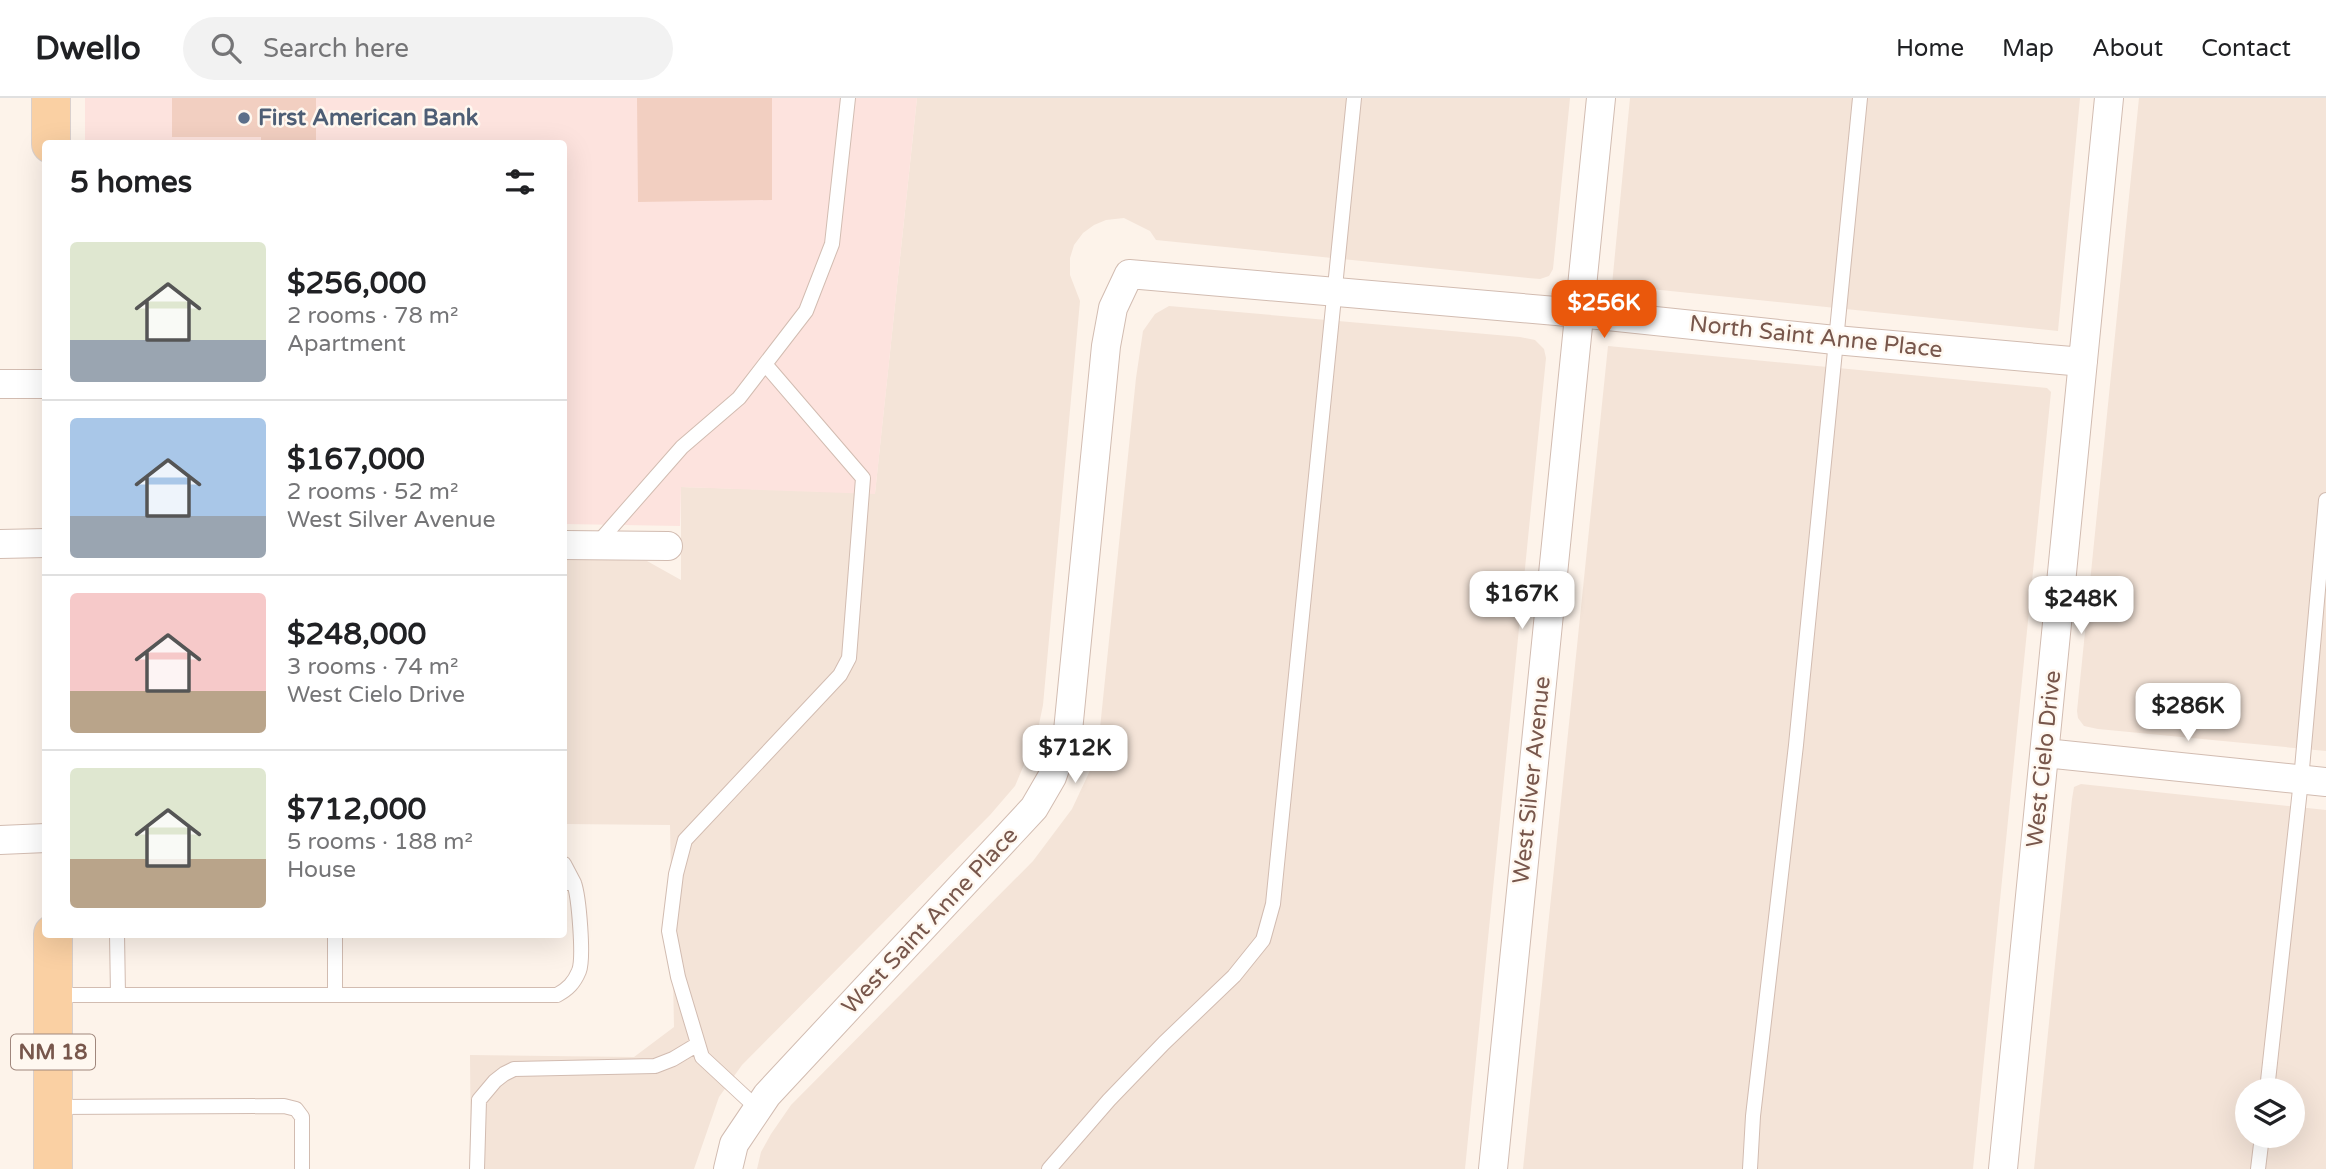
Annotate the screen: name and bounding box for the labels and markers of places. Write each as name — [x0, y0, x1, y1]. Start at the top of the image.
place label: First American Bank — [258, 104, 479, 132]
marker: First American Bank — [236, 110, 252, 126]
pin: $256K — [1555, 280, 1653, 340]
pin: $167K — [1473, 572, 1571, 631]
pin: $248K — [2032, 576, 2130, 636]
pin: $286K — [2139, 684, 2237, 743]
pin: $712K — [1026, 726, 1124, 785]

